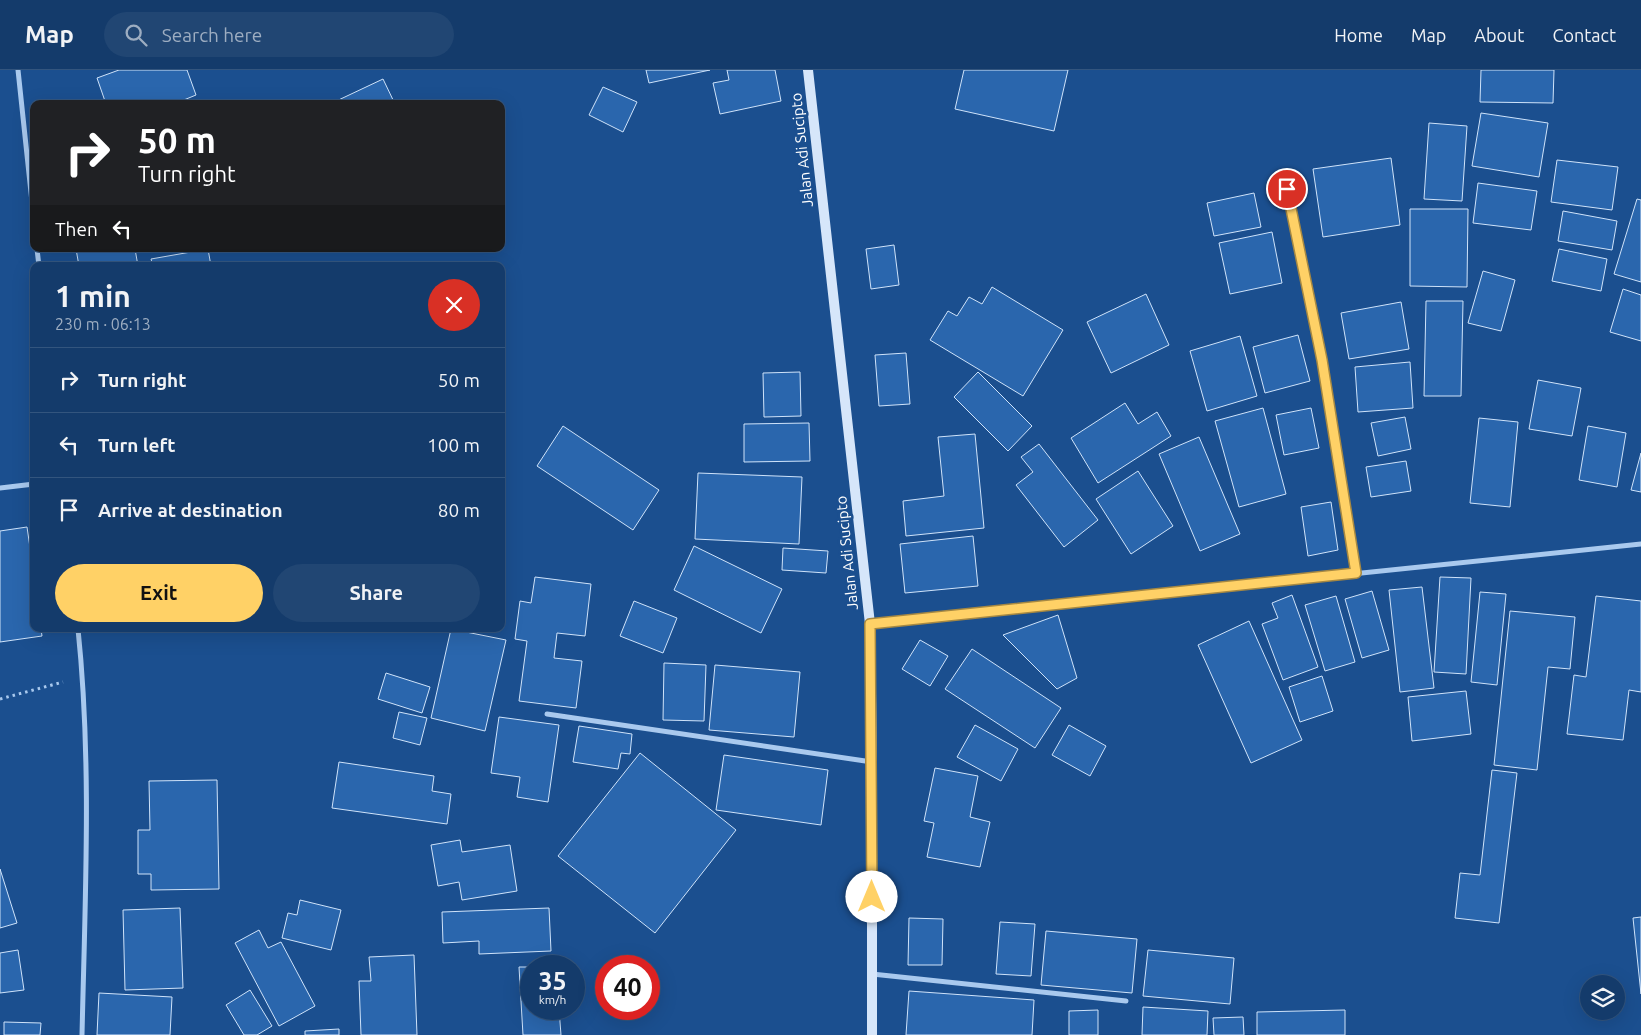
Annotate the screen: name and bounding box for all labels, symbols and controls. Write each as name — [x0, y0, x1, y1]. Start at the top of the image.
search box — [104, 12, 454, 57]
text: Map — [25, 21, 74, 48]
icon: search — [122, 21, 150, 49]
text: Search here — [162, 24, 262, 46]
text: Home — [1334, 25, 1383, 45]
text: Map — [1411, 25, 1446, 45]
text: About — [1474, 25, 1524, 45]
text: Contact — [1552, 25, 1616, 45]
street label: Jalan Adi Sucipto — [787, 92, 816, 208]
icon: right — [55, 120, 120, 185]
text: 50 m — [138, 120, 216, 160]
text: Turn right — [138, 161, 236, 186]
pin — [1266, 168, 1308, 210]
icon: arrive — [1273, 175, 1301, 203]
icon: left — [108, 215, 136, 243]
text: Then — [55, 218, 98, 240]
text: 1 min — [55, 279, 131, 313]
button: close — [428, 279, 480, 331]
text: 230 m · 06:13 — [55, 315, 151, 333]
icon: right — [55, 366, 83, 394]
text: Turn right — [98, 369, 186, 391]
text: 50 m — [438, 369, 480, 391]
icon: left — [55, 431, 83, 459]
text: Turn left — [98, 434, 176, 456]
text: 100 m — [427, 434, 480, 456]
street label: Jalan Adi Sucipto — [832, 495, 861, 611]
icon: arrive — [55, 496, 83, 524]
text: Arrive at destination — [98, 499, 283, 521]
text: 80 m — [438, 499, 480, 521]
button: Exit — [55, 564, 263, 622]
button: Share — [273, 564, 480, 622]
position arrow — [845, 870, 897, 922]
speed limit sign: 40 — [595, 955, 660, 1020]
text: 35 — [538, 967, 567, 995]
map controls — [1580, 975, 1625, 1020]
button: layers — [1580, 975, 1625, 1020]
text: km/h — [539, 993, 566, 1006]

